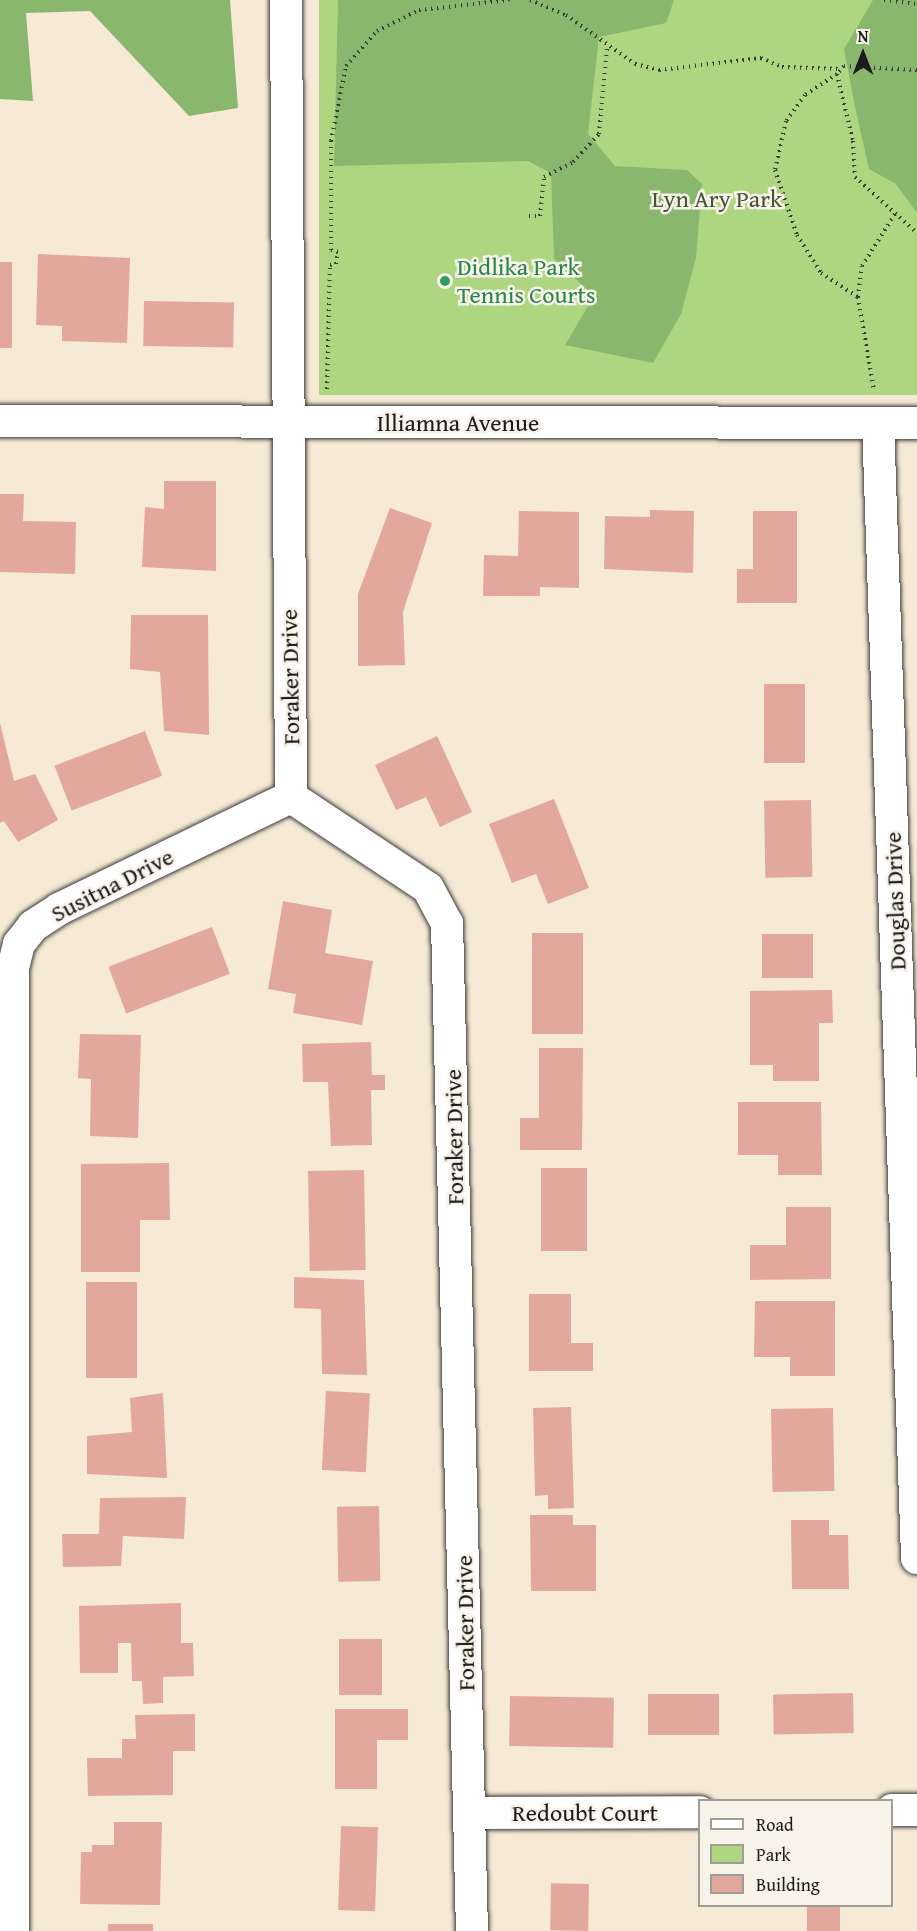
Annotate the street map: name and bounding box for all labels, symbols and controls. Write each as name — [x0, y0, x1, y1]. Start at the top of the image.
north arrow — [833, 24, 893, 84]
text: N — [858, 24, 868, 48]
park label: Lyn Ary Park — [652, 185, 782, 213]
place label: Didlika Park Tennis Courts — [457, 253, 595, 309]
marker: Didlika Park Tennis Courts — [438, 274, 452, 288]
street label: Illiamna Avenue — [377, 409, 539, 437]
street label: Foraker Drive — [274, 609, 306, 745]
street label: Douglas Drive — [878, 831, 912, 971]
street label: Susitna Drive — [46, 842, 178, 928]
street label: Foraker Drive — [438, 1069, 470, 1205]
street label: Foraker Drive — [449, 1555, 481, 1691]
street label: Redoubt Court — [512, 1799, 658, 1827]
legend — [698, 1799, 893, 1907]
text: Road — [756, 1811, 794, 1838]
text: Park — [756, 1841, 791, 1868]
text: Building — [756, 1871, 820, 1898]

